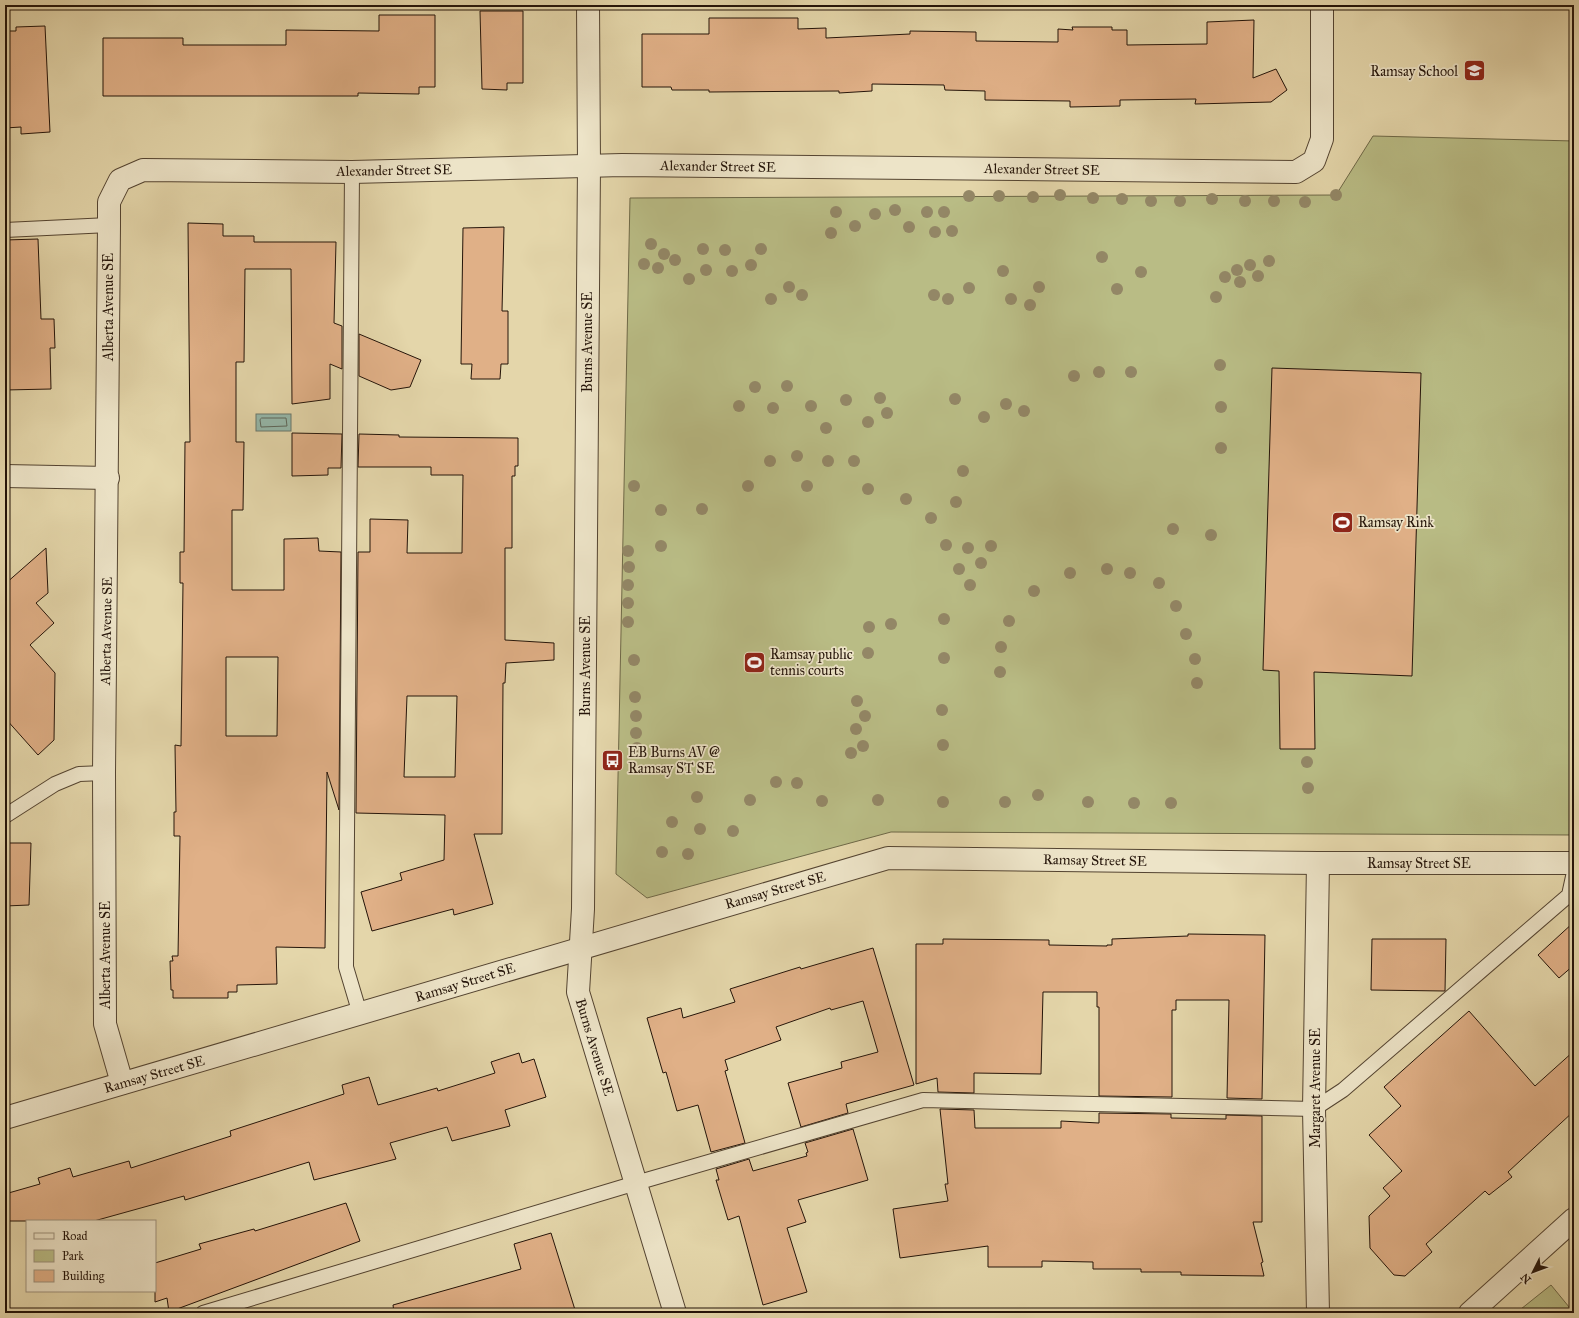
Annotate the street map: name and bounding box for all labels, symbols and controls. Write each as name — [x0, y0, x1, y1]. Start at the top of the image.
school or university icon: Ramsay School — [1461, 58, 1487, 84]
place label: Ramsay School — [1370, 63, 1458, 80]
street label: Alexander Street SE — [659, 157, 776, 176]
street label: Alexander Street SE — [983, 160, 1100, 179]
street label: Alexander Street SE — [335, 161, 452, 180]
street label: Alberta Avenue SE — [100, 253, 117, 362]
street label: Burns Avenue SE — [579, 292, 596, 392]
sports icon: Ramsay Rink — [1329, 509, 1355, 535]
place label: Ramsay Rink — [1358, 514, 1434, 531]
street label: Alberta Avenue SE — [97, 577, 116, 686]
street label: Burns Avenue SE — [577, 616, 594, 716]
place label: Ramsay public tennis courts — [770, 646, 853, 679]
sports icon: Ramsay public tennis courts — [741, 649, 767, 675]
place label: EB Burns AV @ Ramsay ST SE — [628, 744, 720, 777]
bus stop icon: EB Burns AV @ Ramsay ST SE — [600, 747, 626, 773]
street label: Ramsay Street SE — [1043, 851, 1147, 870]
street label: Ramsay Street SE — [1367, 855, 1471, 872]
street label: Ramsay Street SE — [723, 868, 827, 913]
street label: Alberta Avenue SE — [97, 901, 114, 1010]
street label: Ramsay Street SE — [413, 959, 517, 1006]
street label: Burns Avenue SE — [572, 996, 617, 1098]
street label: Margaret Avenue SE — [1307, 1028, 1324, 1148]
street label: Ramsay Street SE — [102, 1052, 206, 1097]
legend — [26, 1220, 156, 1292]
text: Road — [62, 1229, 88, 1243]
text: Park — [62, 1249, 84, 1263]
north arrow — [1513, 1252, 1553, 1292]
text: Building — [62, 1269, 105, 1284]
text: N — [1518, 1270, 1534, 1286]

